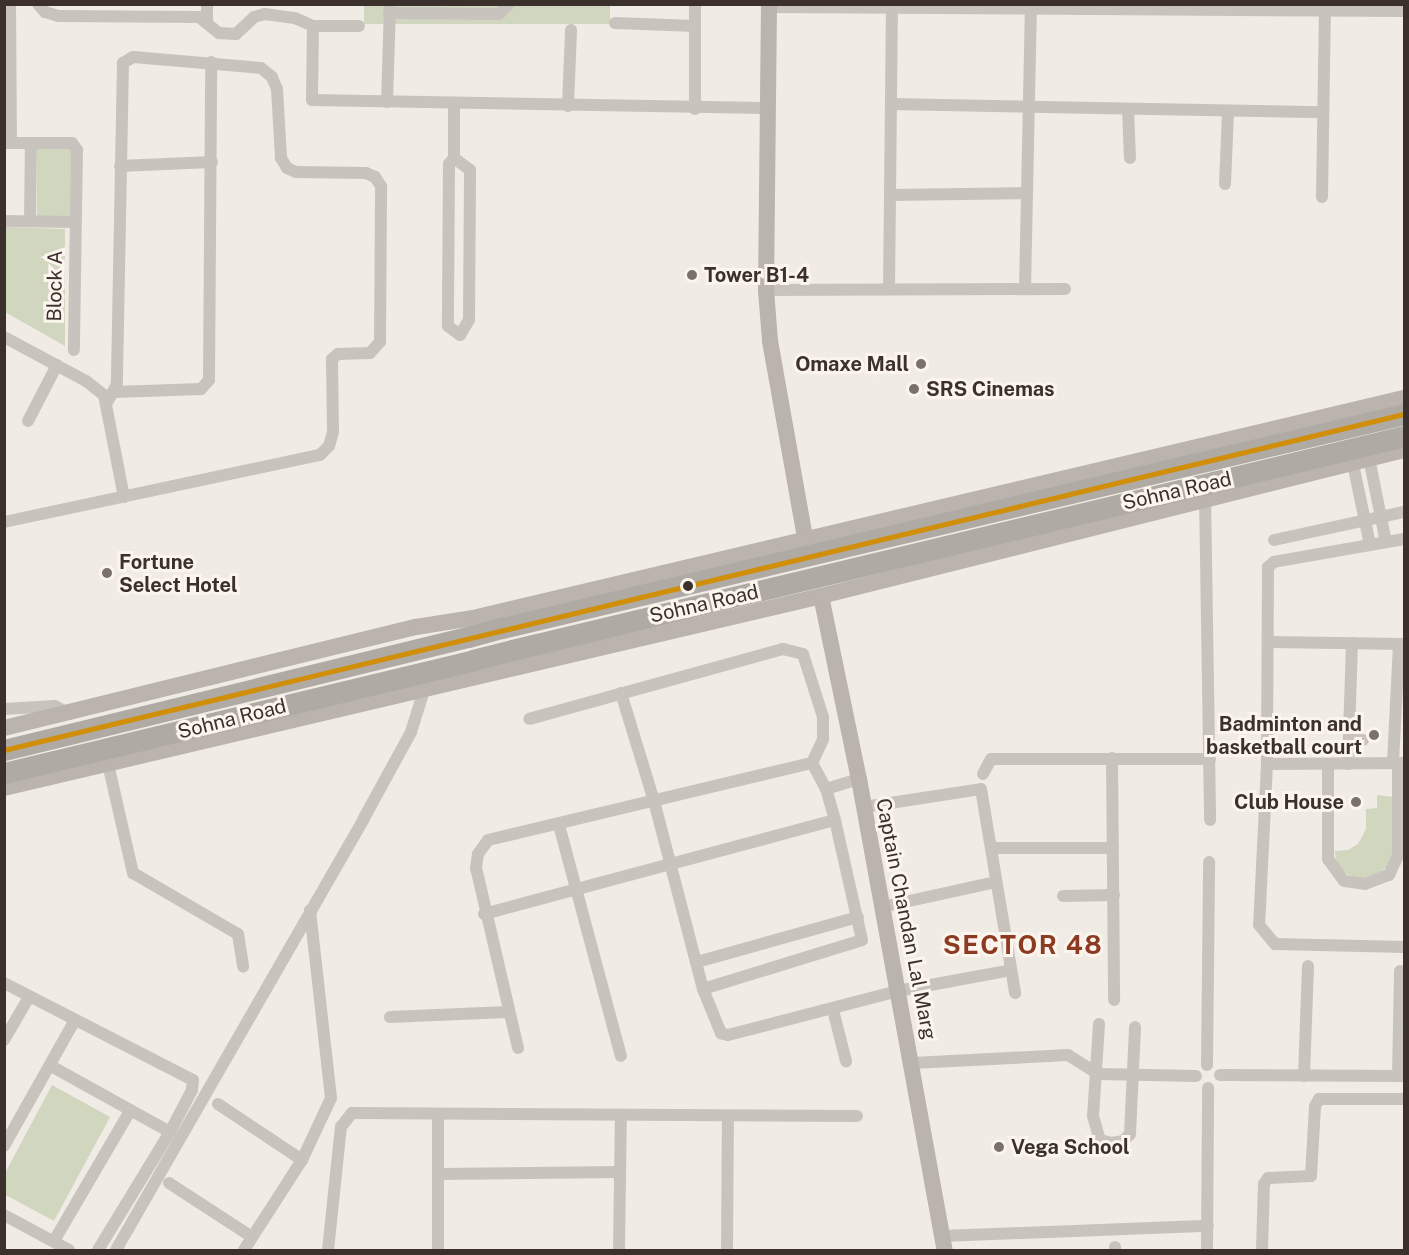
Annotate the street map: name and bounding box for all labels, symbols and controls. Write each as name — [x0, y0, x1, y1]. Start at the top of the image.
street label: Block A — [42, 250, 68, 322]
place label: Tower B1-4 — [704, 263, 809, 287]
marker: Tower B1-4 — [685, 268, 699, 282]
place label: Omaxe Mall — [795, 352, 909, 376]
marker: Omaxe Mall — [914, 357, 928, 371]
place label: SRS Cinemas — [926, 377, 1055, 401]
marker: SRS Cinemas — [907, 382, 921, 396]
street label: Sohna Road — [1120, 467, 1234, 515]
place label: Fortune Select Hotel — [119, 550, 238, 597]
marker: Fortune Select Hotel — [100, 566, 114, 580]
street label: Sohna Road — [647, 580, 761, 628]
unlabelled marker — [682, 580, 694, 592]
street label: Sohna Road — [175, 694, 289, 744]
place label: Badminton and basketball court — [1206, 712, 1362, 759]
marker: Badminton and basketball court — [1367, 728, 1381, 742]
place label: Club House — [1234, 790, 1344, 814]
marker: Club House — [1349, 795, 1363, 809]
street label: Captain Chandan Lal Marg — [871, 796, 941, 1042]
district label: SECTOR 48 — [943, 929, 1103, 961]
place label: Vega School — [1011, 1135, 1130, 1159]
marker: Vega School — [992, 1140, 1006, 1154]

